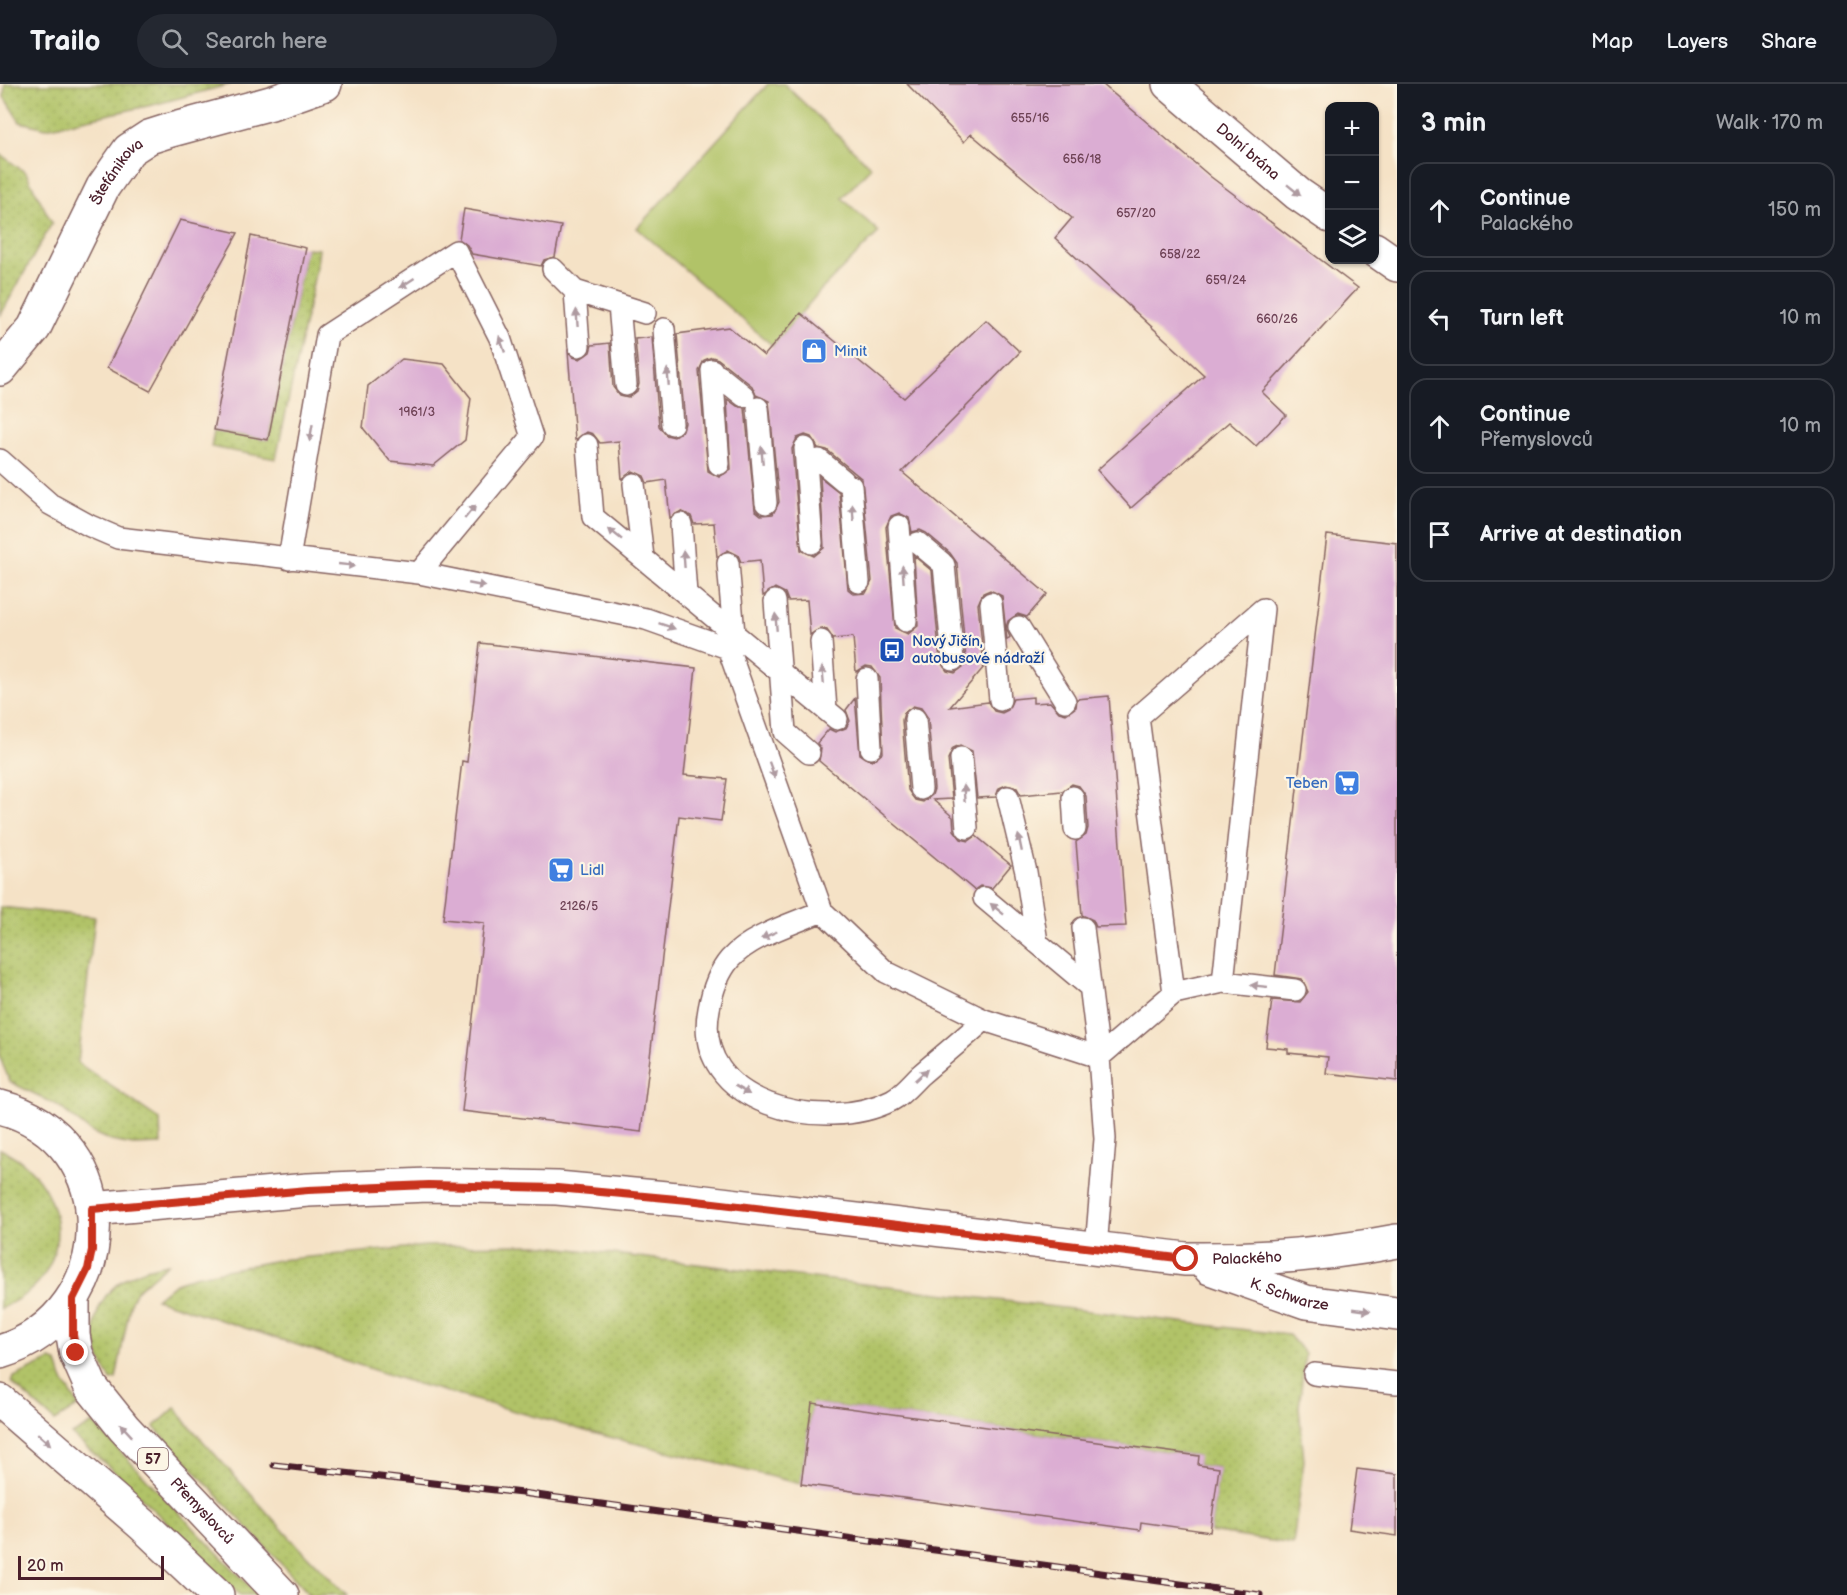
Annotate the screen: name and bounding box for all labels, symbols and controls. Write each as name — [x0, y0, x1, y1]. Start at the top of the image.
search box — [137, 14, 557, 68]
text: Trailo — [30, 25, 101, 58]
icon: search — [158, 25, 191, 58]
text: Search here — [206, 28, 327, 55]
text: Map — [1591, 29, 1633, 54]
text: Layers — [1666, 29, 1728, 54]
text: Share — [1761, 29, 1817, 54]
map controls — [1325, 102, 1379, 264]
button: + — [1325, 102, 1379, 156]
text: 3 min — [1421, 108, 1486, 139]
house number: 655/16 — [1011, 111, 1049, 126]
text: Walk · 170 m — [1716, 111, 1823, 135]
street label: Dolní brána — [1212, 119, 1284, 184]
street label: Štefánikova — [86, 134, 147, 208]
house number: 656/18 — [1063, 152, 1101, 167]
button: − — [1325, 156, 1379, 210]
one-way arrow — [1286, 183, 1301, 196]
text: Continue — [1480, 185, 1570, 212]
icon: ahead — [1423, 194, 1456, 227]
text: 150 m — [1768, 198, 1821, 222]
house number: 657/20 — [1116, 206, 1156, 221]
button: layers — [1325, 210, 1379, 264]
text: Palackého — [1480, 212, 1573, 236]
house number: 658/22 — [1160, 247, 1200, 262]
house number: 659/24 — [1206, 273, 1247, 288]
one-way arrow — [400, 277, 416, 289]
icon: left — [1423, 302, 1456, 335]
text: Turn left — [1480, 305, 1564, 332]
text: 10 m — [1780, 306, 1821, 330]
one-way arrow — [572, 309, 582, 328]
house number: 660/26 — [1256, 312, 1298, 327]
one-way arrow — [497, 335, 507, 353]
shop icon: Minit — [799, 336, 829, 366]
place label: Minit — [834, 342, 867, 361]
one-way arrow — [663, 367, 673, 386]
text: Continue — [1480, 401, 1570, 428]
house number: 1961/3 — [399, 405, 435, 420]
icon: ahead — [1423, 410, 1456, 443]
text: 10 m — [1780, 414, 1821, 438]
one-way arrow — [306, 424, 315, 443]
text: Přemyslovců — [1480, 428, 1593, 452]
one-way arrow — [757, 446, 767, 465]
one-way arrow — [849, 503, 858, 522]
one-way arrow — [463, 505, 476, 520]
icon: arrive — [1423, 518, 1456, 551]
text: Arrive at destination — [1480, 521, 1682, 548]
one-way arrow — [607, 528, 623, 541]
one-way arrow — [679, 549, 688, 568]
one-way arrow — [338, 560, 357, 570]
one-way arrow — [898, 564, 908, 583]
one-way arrow — [467, 581, 486, 590]
one-way arrow — [771, 612, 781, 631]
one-way arrow — [658, 622, 676, 632]
place label: Nový Jičín, autobusové nádraží — [912, 632, 1045, 668]
bus stop icon: Nový Jičín, autobusové nádraží — [877, 635, 907, 665]
one-way arrow — [818, 666, 828, 685]
one-way arrow — [768, 762, 778, 780]
supermarket icon: Teben — [1332, 768, 1362, 798]
place label: Teben — [1286, 774, 1328, 793]
one-way arrow — [959, 783, 969, 802]
one-way arrow — [1015, 833, 1024, 852]
supermarket icon: Lidl — [546, 855, 576, 885]
place label: Lidl — [580, 861, 604, 880]
house number: 2126/5 — [560, 899, 598, 914]
one-way arrow — [989, 903, 1005, 916]
one-way arrow — [760, 930, 778, 940]
one-way arrow — [1249, 981, 1268, 990]
one-way arrow — [913, 1069, 928, 1082]
one-way arrow — [734, 1085, 750, 1096]
route start — [1172, 1245, 1198, 1271]
street label: Palackého — [1212, 1247, 1283, 1269]
street label: K. Schwarze — [1247, 1273, 1330, 1314]
one-way arrow — [1353, 1305, 1372, 1314]
route end — [62, 1339, 88, 1365]
one-way arrow — [119, 1423, 133, 1438]
one-way arrow — [36, 1432, 51, 1445]
road number: 57 — [138, 1448, 168, 1470]
street label: Přemyslovců — [166, 1473, 238, 1548]
scale bar — [18, 1553, 164, 1580]
text: 20 m — [27, 1557, 63, 1576]

